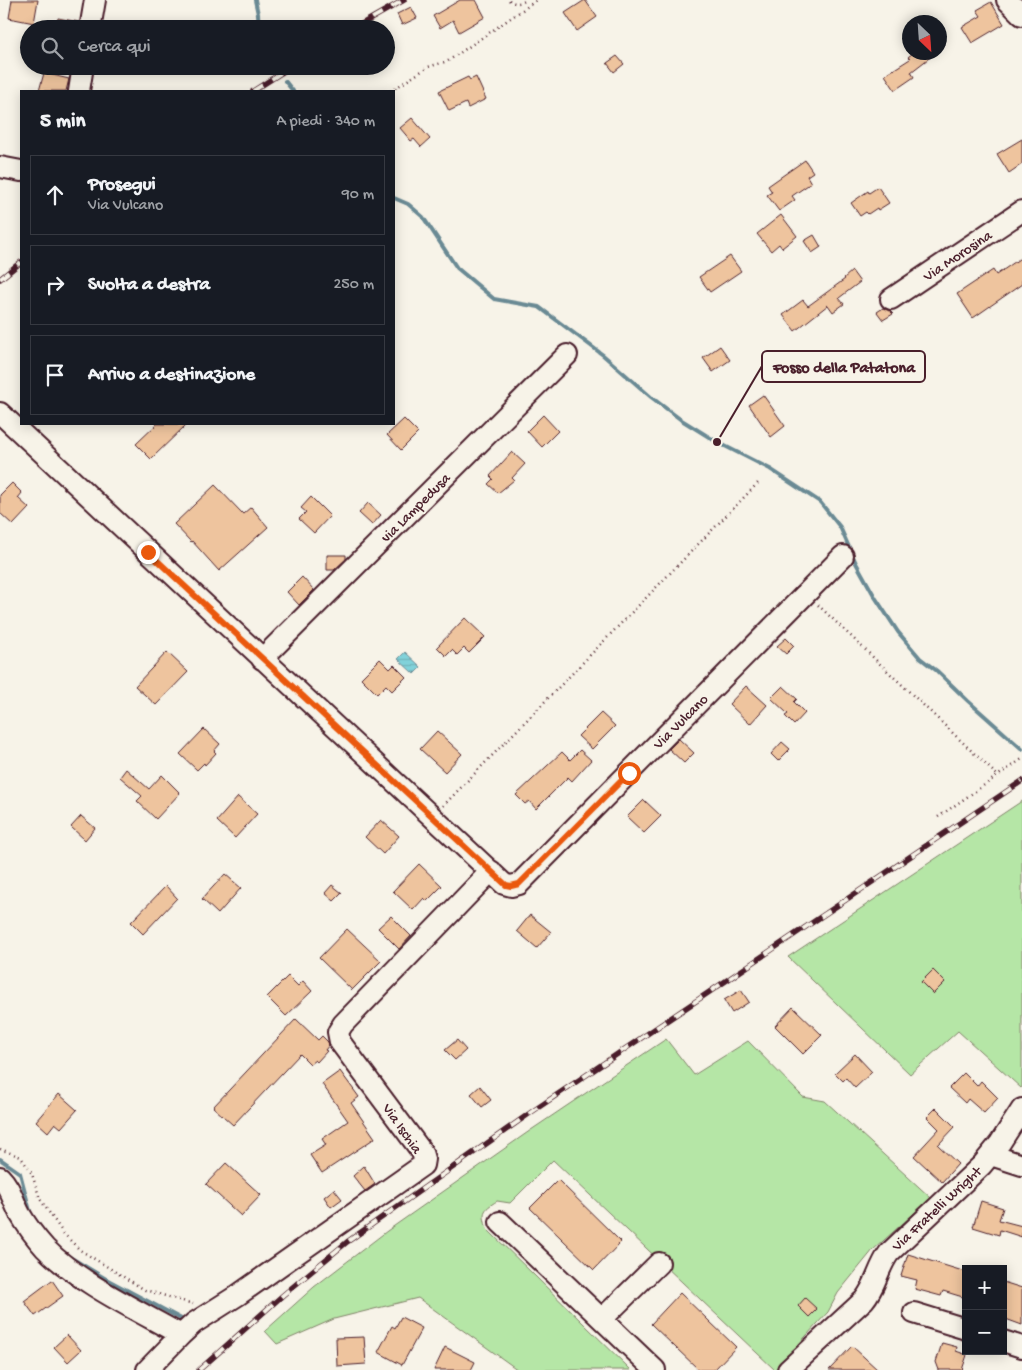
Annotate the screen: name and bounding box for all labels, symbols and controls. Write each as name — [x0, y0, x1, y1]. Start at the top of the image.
north arrow — [902, 15, 947, 60]
search box — [20, 20, 395, 75]
icon: search — [38, 34, 66, 62]
text: Cerca qui — [78, 36, 151, 59]
text: 5 min — [40, 110, 85, 135]
text: A piedi · 340 m — [277, 113, 375, 132]
text: Prosegui — [88, 174, 156, 197]
icon: ahead — [41, 181, 69, 209]
text: 90 m — [342, 186, 374, 205]
text: Via Vulcano — [88, 197, 163, 216]
street label: Via Morosina — [920, 227, 996, 287]
icon: right — [41, 271, 69, 299]
text: Svolta a destra — [88, 274, 210, 297]
text: 250 m — [334, 276, 374, 295]
callout: Fosso della Patatona — [762, 351, 925, 382]
text: Fosso della Patatona — [772, 360, 916, 379]
icon: arrive — [41, 361, 69, 389]
text: Arrivo a destinazione — [88, 364, 255, 387]
street label: via Lampedusa — [378, 469, 455, 547]
route end — [137, 541, 160, 564]
street label: Via Vulcano — [649, 691, 713, 754]
route start — [618, 762, 641, 785]
street label: Via Ischia — [377, 1100, 426, 1158]
street label: Via Fratelli Wright — [888, 1162, 987, 1256]
map controls — [962, 1265, 1007, 1355]
button: + — [962, 1265, 1007, 1310]
button: − — [962, 1310, 1007, 1355]

